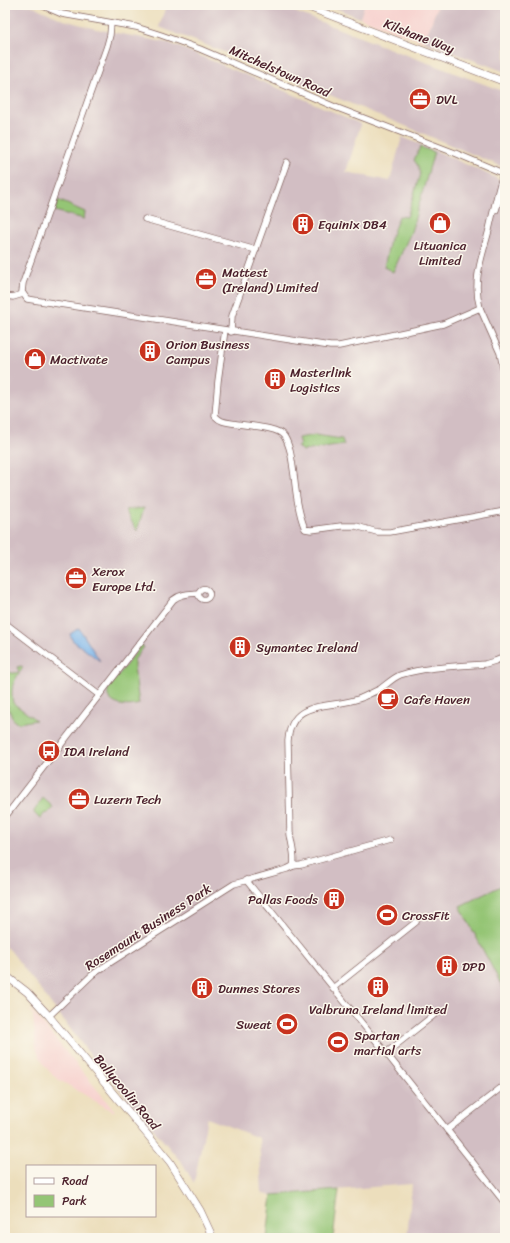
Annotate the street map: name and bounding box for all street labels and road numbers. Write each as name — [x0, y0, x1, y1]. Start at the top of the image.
street label: Kilshane Way — [380, 12, 458, 60]
street label: Mitchelstown Road — [226, 38, 335, 104]
street label: Rosemount Business Park — [80, 877, 216, 977]
street label: Ballycoolin Road — [88, 1049, 167, 1136]

